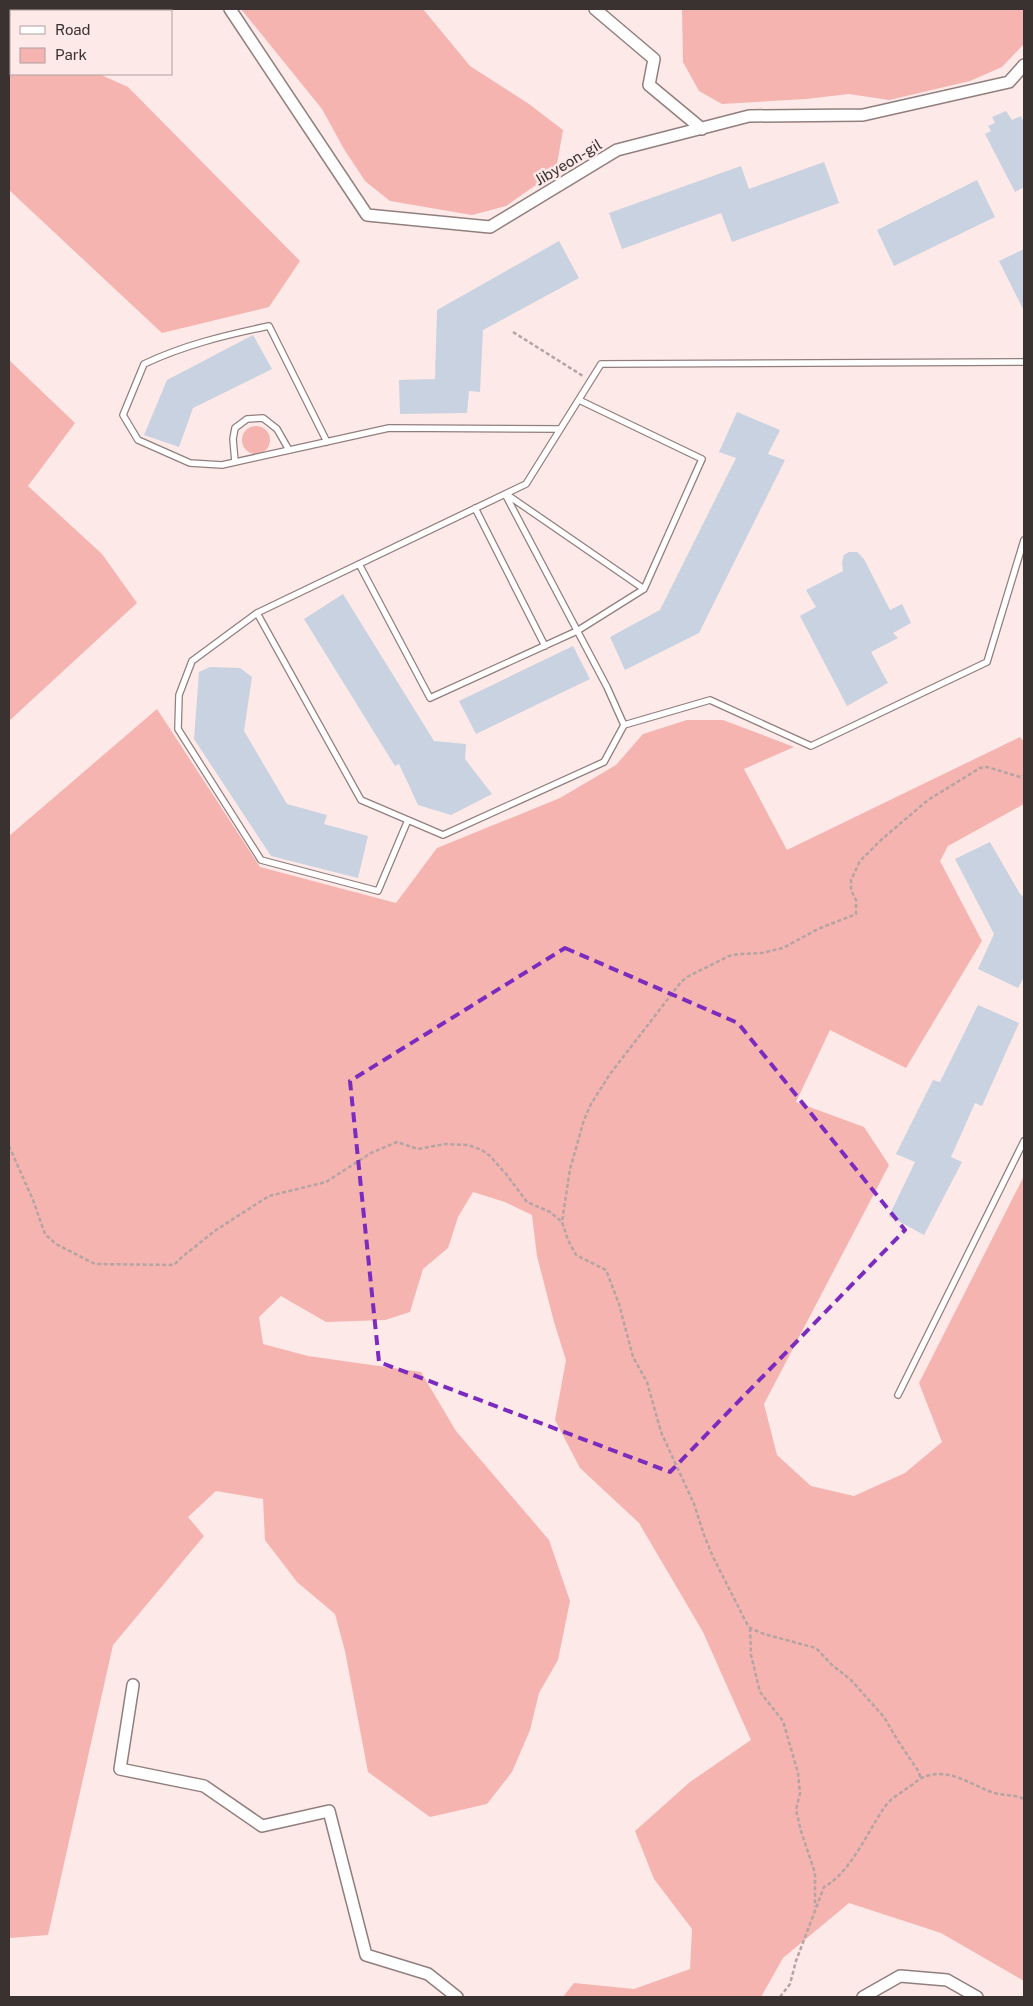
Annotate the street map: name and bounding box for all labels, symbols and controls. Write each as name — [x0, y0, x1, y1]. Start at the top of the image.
legend — [10, 10, 172, 75]
text: Road — [55, 21, 91, 38]
text: Park — [55, 46, 87, 63]
street label: Jibyeon-gil — [531, 135, 605, 189]

